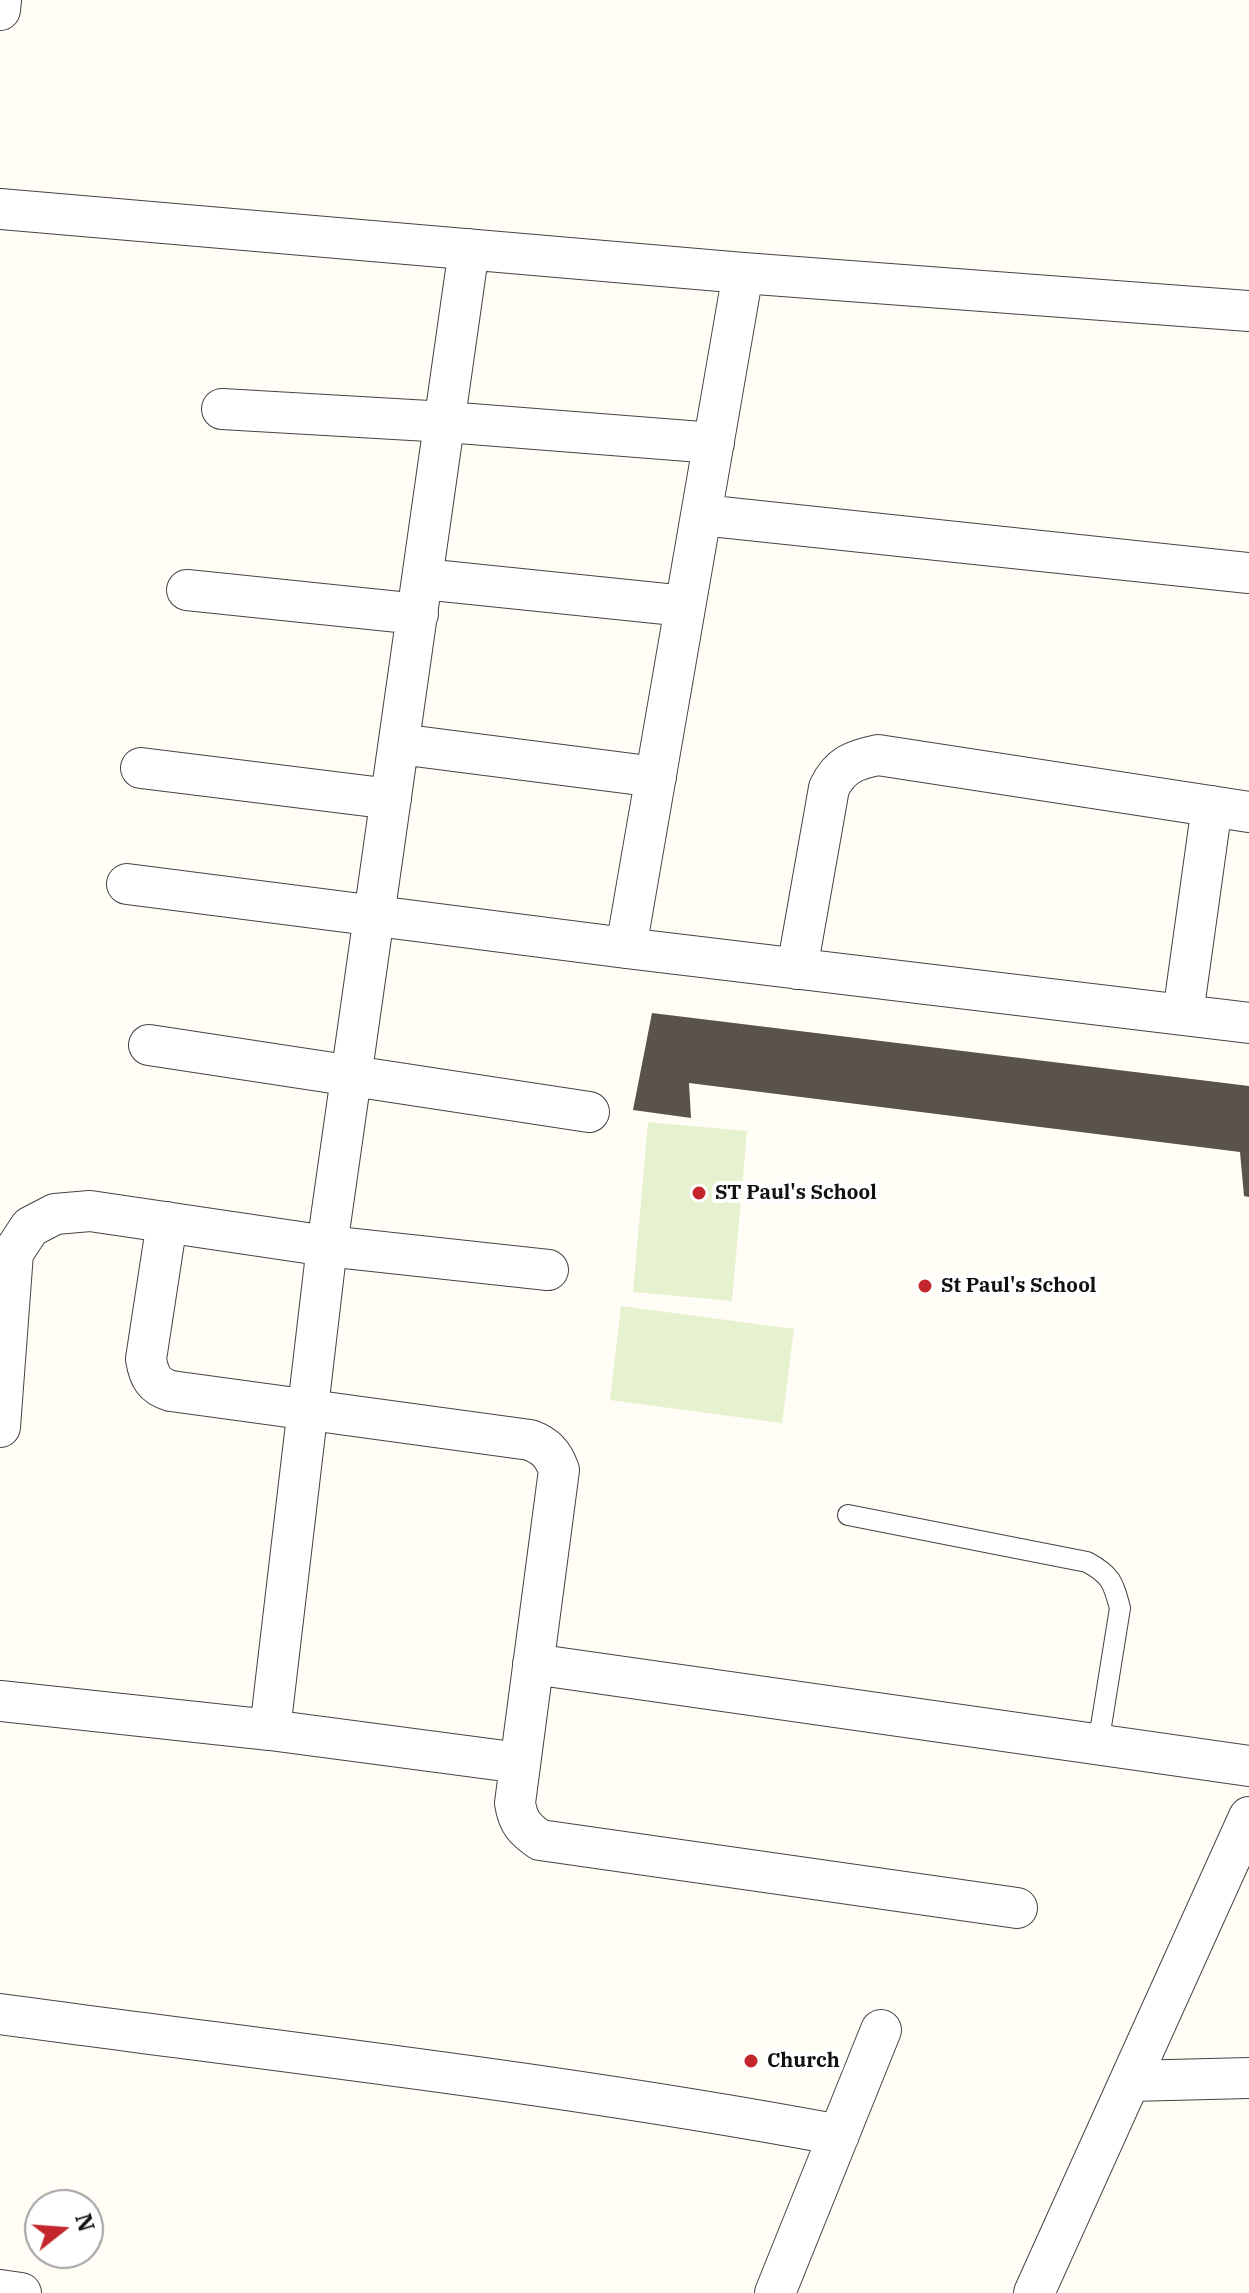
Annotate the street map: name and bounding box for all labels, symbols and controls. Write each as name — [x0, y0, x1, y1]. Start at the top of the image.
place label: ST Paul's School — [715, 1181, 877, 1205]
marker: ST Paul's School — [690, 1184, 708, 1202]
place label: St Paul's School — [941, 1274, 1096, 1298]
marker: St Paul's School — [916, 1277, 934, 1295]
place label: Church — [767, 2049, 840, 2073]
marker: Church — [742, 2052, 760, 2070]
north arrow — [24, 2189, 104, 2269]
text: N — [69, 2210, 102, 2235]

